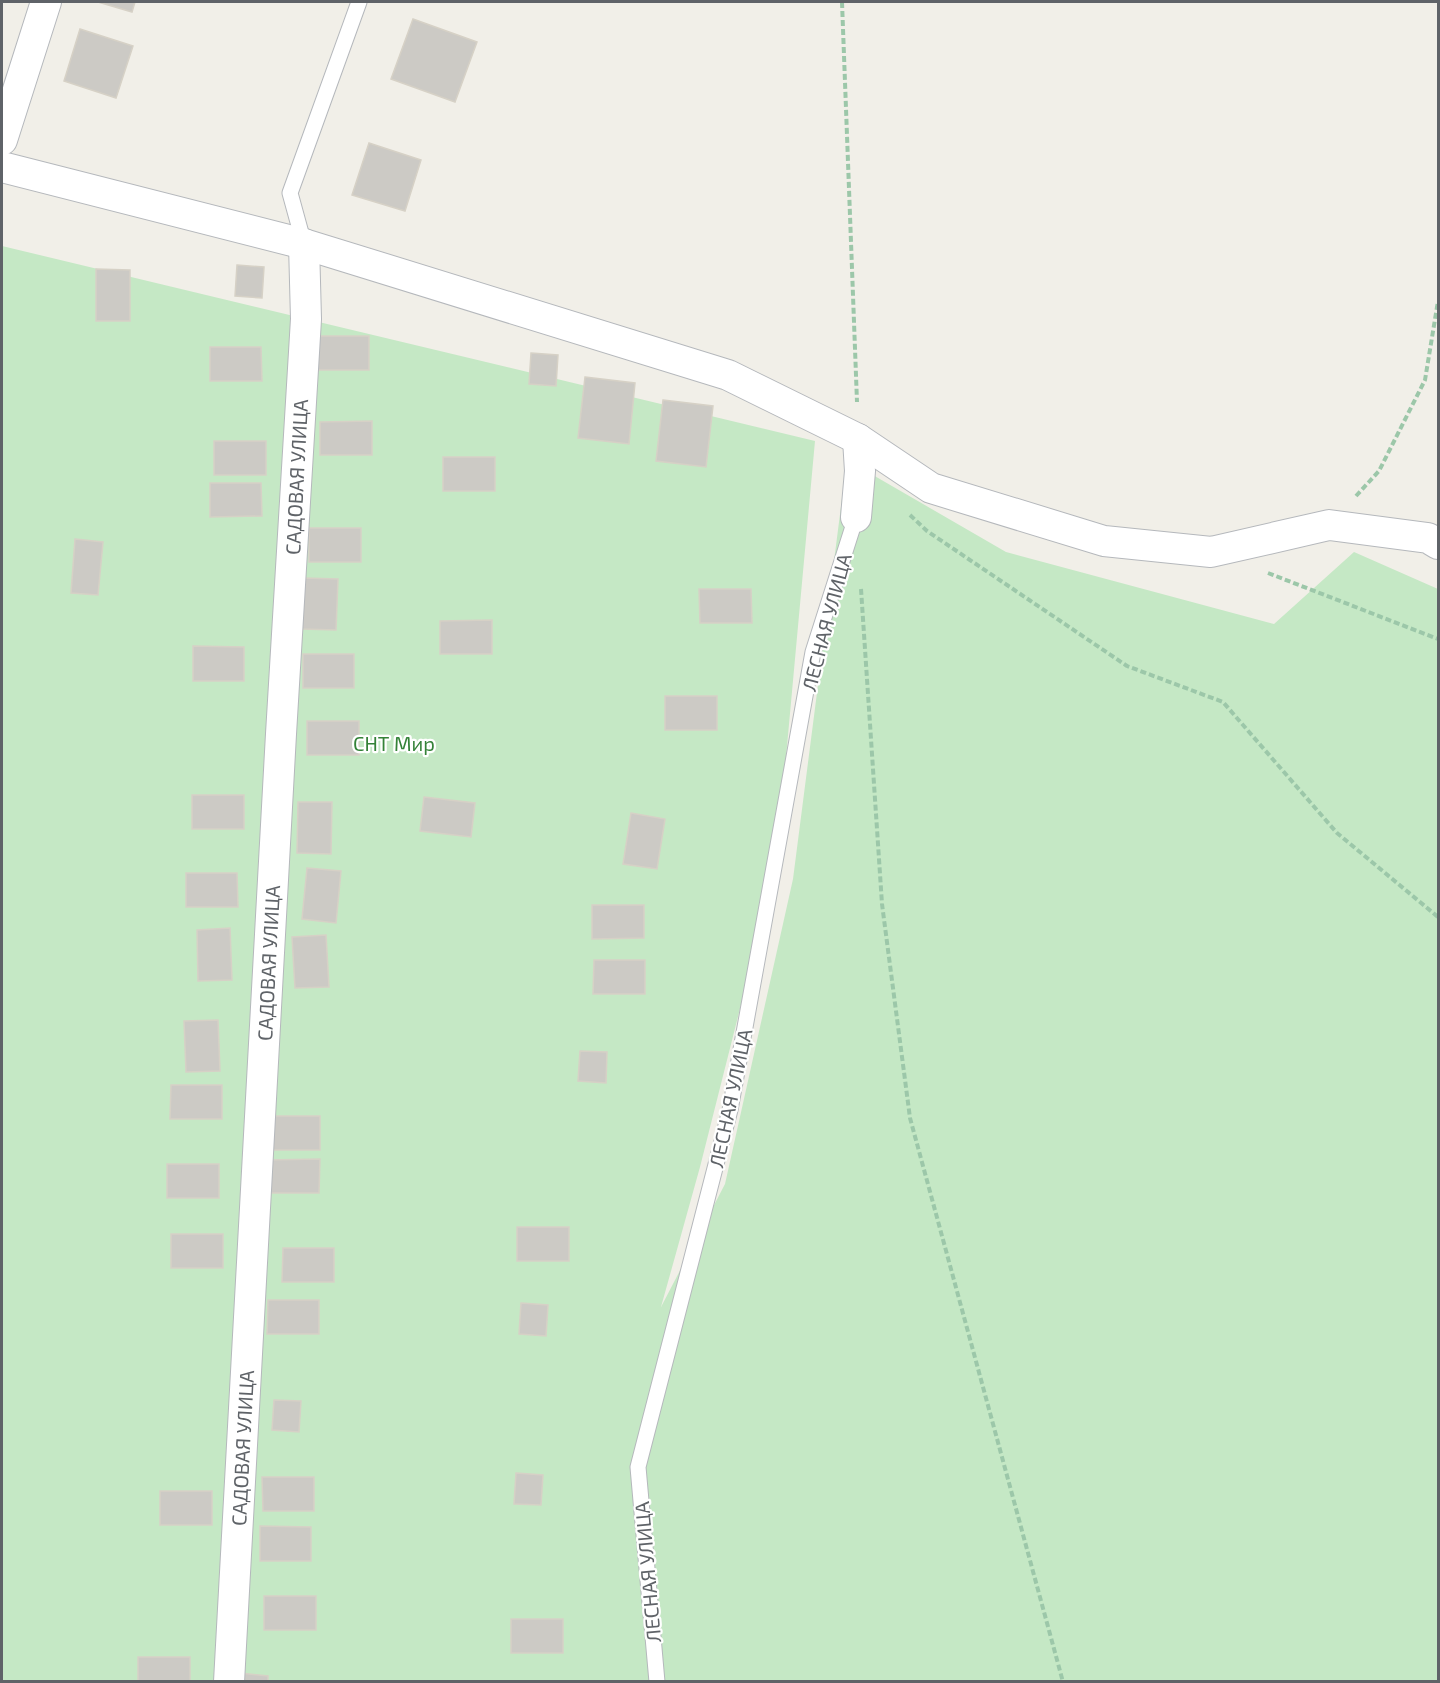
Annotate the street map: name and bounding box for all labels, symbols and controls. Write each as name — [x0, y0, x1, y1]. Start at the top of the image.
street label: САДОВАЯ УЛИЦА — [280, 398, 312, 556]
street label: ЛЕСНАЯ УЛИЦА — [796, 550, 856, 693]
park label: СНТ Мир — [353, 731, 435, 755]
street label: САДОВАЯ УЛИЦА — [252, 884, 284, 1042]
street label: ЛЕСНАЯ УЛИЦА — [704, 1026, 757, 1170]
street label: САДОВАЯ УЛИЦА — [226, 1369, 258, 1527]
street label: ЛЕСНАЯ УЛИЦА — [629, 1500, 665, 1644]

